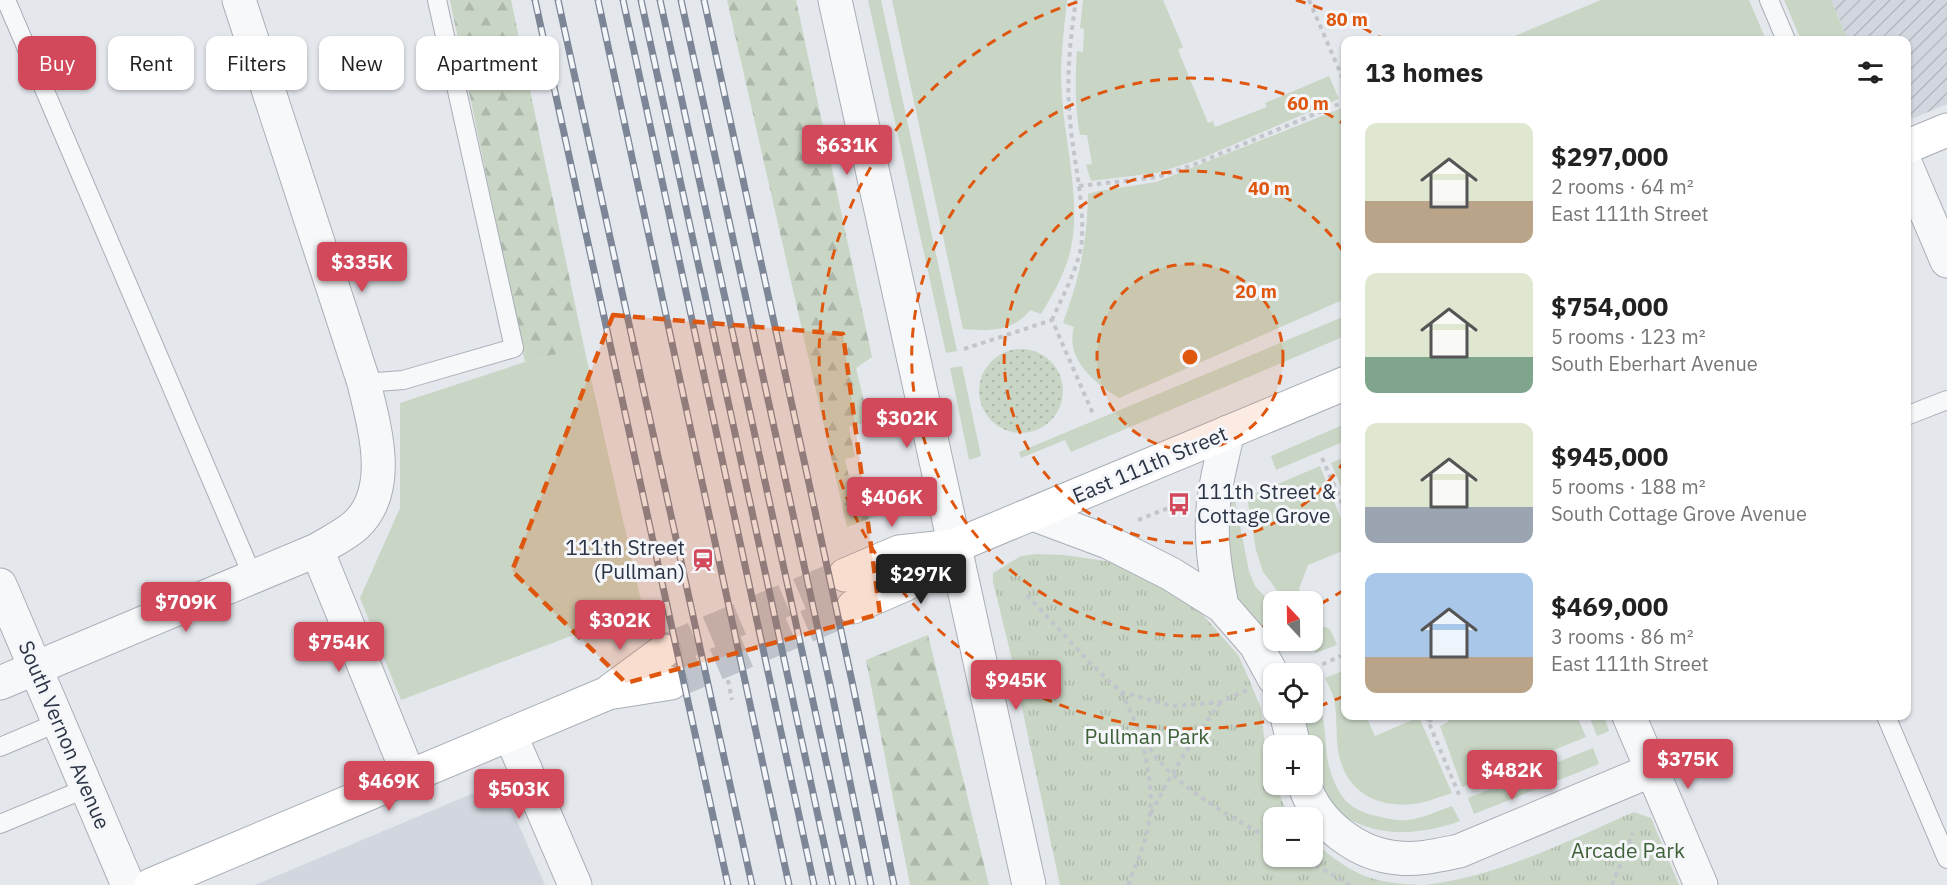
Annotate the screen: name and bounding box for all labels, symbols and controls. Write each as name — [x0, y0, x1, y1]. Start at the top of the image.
text: 80 m — [1326, 8, 1368, 31]
chip: Buy — [18, 36, 96, 90]
chip: Rent — [108, 36, 194, 90]
chip: Filters — [206, 36, 307, 90]
chip: New — [319, 36, 404, 90]
chip: Apartment — [416, 36, 559, 90]
text: 13 homes — [1365, 55, 1483, 89]
icon: filters — [1854, 56, 1887, 89]
text: 60 m — [1287, 92, 1329, 115]
pin: $631K — [805, 125, 889, 176]
text: $631K — [816, 131, 878, 158]
text: $297,000 — [1551, 139, 1668, 173]
icon: home — [1413, 147, 1485, 219]
text: 2 rooms · 64 m² — [1551, 173, 1694, 200]
text: 40 m — [1248, 177, 1290, 200]
text: East 111th Street — [1551, 200, 1709, 227]
pin: $335K — [320, 242, 404, 293]
text: $335K — [331, 248, 393, 275]
text: 20 m — [1235, 280, 1277, 303]
text: $754,000 — [1551, 289, 1668, 323]
icon: home — [1413, 297, 1485, 369]
text: 5 rooms · 123 m² — [1551, 323, 1706, 350]
centre of rings — [1180, 347, 1200, 367]
text: South Eberhart Avenue — [1551, 350, 1758, 377]
pin: $302K — [865, 398, 949, 449]
text: $302K — [876, 404, 938, 431]
street label: East 111th Street — [1068, 419, 1231, 509]
text: $945,000 — [1551, 439, 1668, 473]
icon: home — [1413, 447, 1485, 519]
text: 5 rooms · 188 m² — [1551, 473, 1706, 500]
pin: $406K — [850, 477, 934, 528]
place label: 111th Street & Cottage Grove — [1197, 477, 1337, 529]
text: $406K — [861, 483, 923, 510]
bus stop icon: 111th Street & Cottage Grove — [1166, 491, 1192, 517]
text: South Cottage Grove Avenue — [1551, 500, 1807, 527]
place label: 111th Street (Pullman) — [565, 533, 685, 585]
station icon: 111th Street (Pullman) — [690, 547, 716, 573]
pin: $297K — [879, 554, 963, 605]
text: $297K — [890, 560, 952, 587]
pin: $709K — [144, 582, 228, 633]
text: $709K — [155, 588, 217, 615]
text: $469,000 — [1551, 589, 1668, 623]
north arrow — [1263, 591, 1323, 651]
map controls — [1263, 591, 1323, 867]
icon: home — [1413, 597, 1485, 669]
pin: $302K — [578, 600, 662, 651]
text: $302K — [589, 606, 651, 633]
pin: $754K — [297, 622, 381, 673]
text: 3 rooms · 86 m² — [1551, 623, 1694, 650]
text: $754K — [308, 628, 370, 655]
street label: South Vernon Avenue — [13, 636, 117, 833]
text: East 111th Street — [1551, 650, 1709, 677]
pin: $945K — [974, 660, 1058, 711]
button: locate — [1263, 663, 1323, 723]
text: $945K — [985, 666, 1047, 693]
park label: Pullman Park — [1085, 722, 1209, 750]
button: + — [1263, 735, 1323, 795]
pin: $375K — [1646, 739, 1730, 790]
text: $375K — [1657, 745, 1719, 772]
pin: $482K — [1470, 750, 1554, 801]
text: $482K — [1481, 756, 1543, 783]
pin: $469K — [347, 761, 431, 812]
text: $469K — [358, 767, 420, 794]
pin: $503K — [477, 769, 561, 820]
text: $503K — [488, 775, 550, 802]
button: − — [1263, 807, 1323, 867]
park label: Arcade Park — [1571, 836, 1685, 864]

